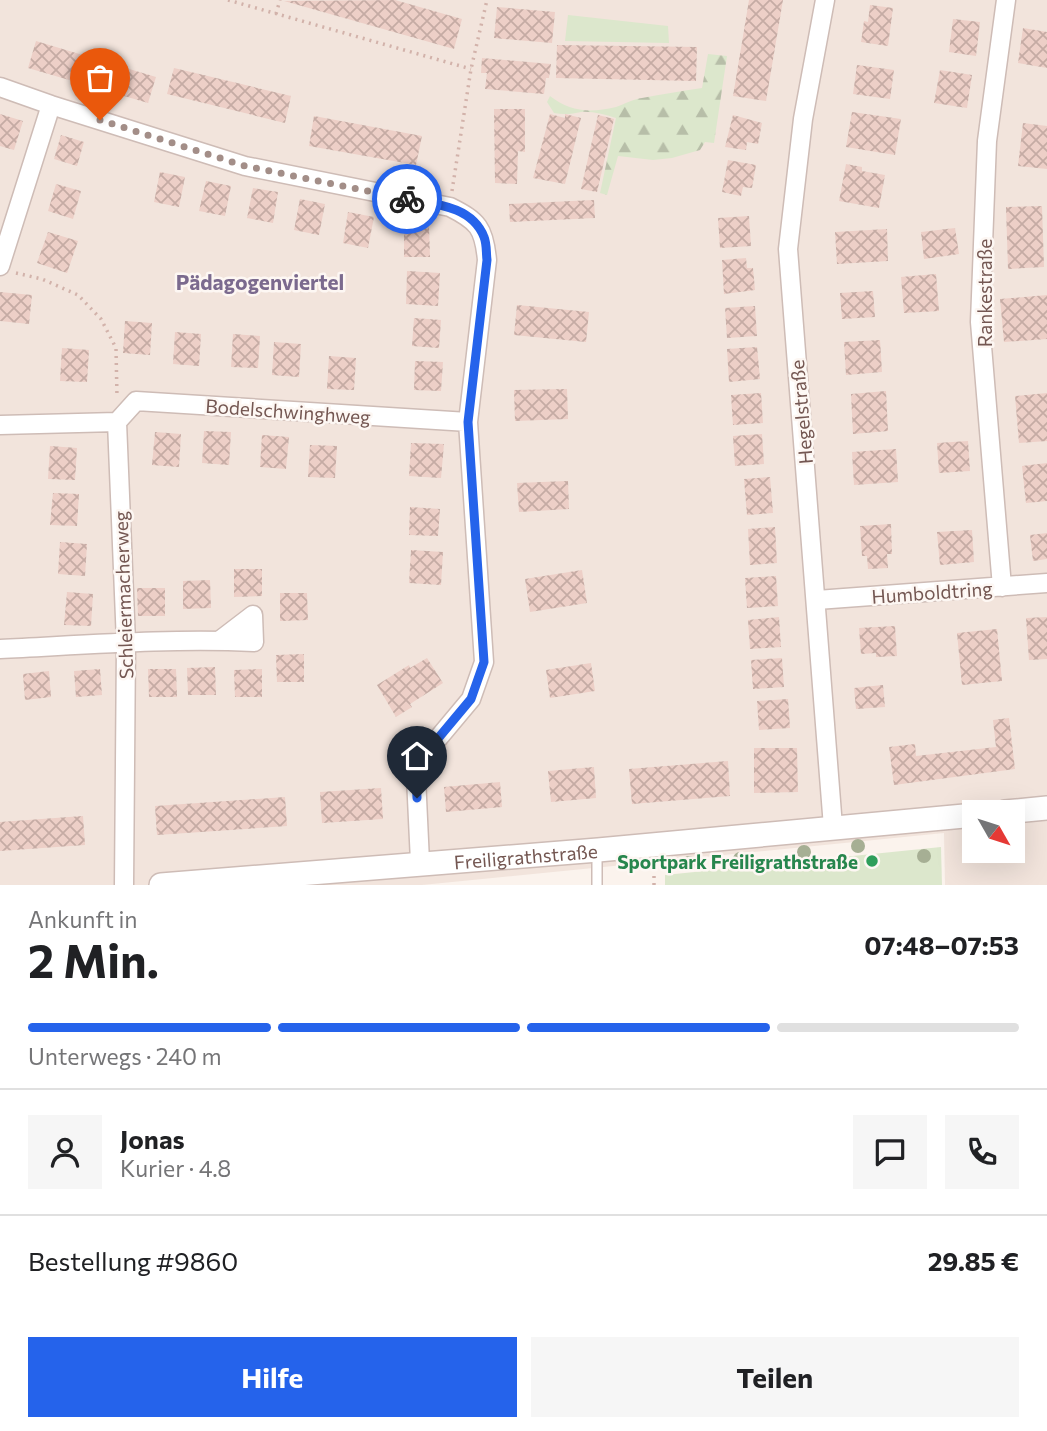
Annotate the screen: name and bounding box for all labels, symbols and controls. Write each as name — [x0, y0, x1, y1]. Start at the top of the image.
pin — [70, 48, 130, 120]
icon: bag — [81, 59, 119, 97]
courier — [372, 164, 442, 234]
icon: bike — [388, 180, 426, 218]
street label: Rankestraße — [973, 239, 996, 347]
district label: Pädagogenviertel — [176, 269, 344, 294]
street label: Hegelstraße — [785, 359, 817, 465]
street label: Bodelschwinghweg — [205, 394, 371, 428]
street label: Schleiermacherweg — [109, 510, 137, 680]
street label: Humboldtring — [871, 576, 993, 608]
pin — [387, 726, 447, 798]
icon: home — [398, 737, 436, 775]
north arrow — [962, 800, 1026, 863]
map controls — [962, 800, 1025, 863]
street label: Freiligrathstraße — [453, 839, 599, 873]
place label: Sportpark Freiligrathstraße — [617, 850, 858, 873]
marker: Sportpark Freiligrathstraße — [864, 853, 880, 869]
text: Ankunft in — [28, 905, 138, 933]
text: 07:48–07:53 — [864, 929, 1019, 960]
text: 2 Min. — [28, 931, 159, 987]
text: Unterwegs · 240 m — [28, 1042, 222, 1070]
button: person — [28, 1115, 102, 1189]
button: chat — [853, 1115, 927, 1189]
button: phone — [945, 1115, 1019, 1189]
text: Jonas — [120, 1123, 185, 1154]
text: Kurier · 4.8 — [120, 1154, 231, 1182]
text: Bestellung #9860 — [28, 1245, 238, 1276]
text: 29.85 € — [928, 1245, 1019, 1276]
button: Hilfe — [28, 1337, 517, 1417]
button: Teilen — [531, 1337, 1019, 1417]

